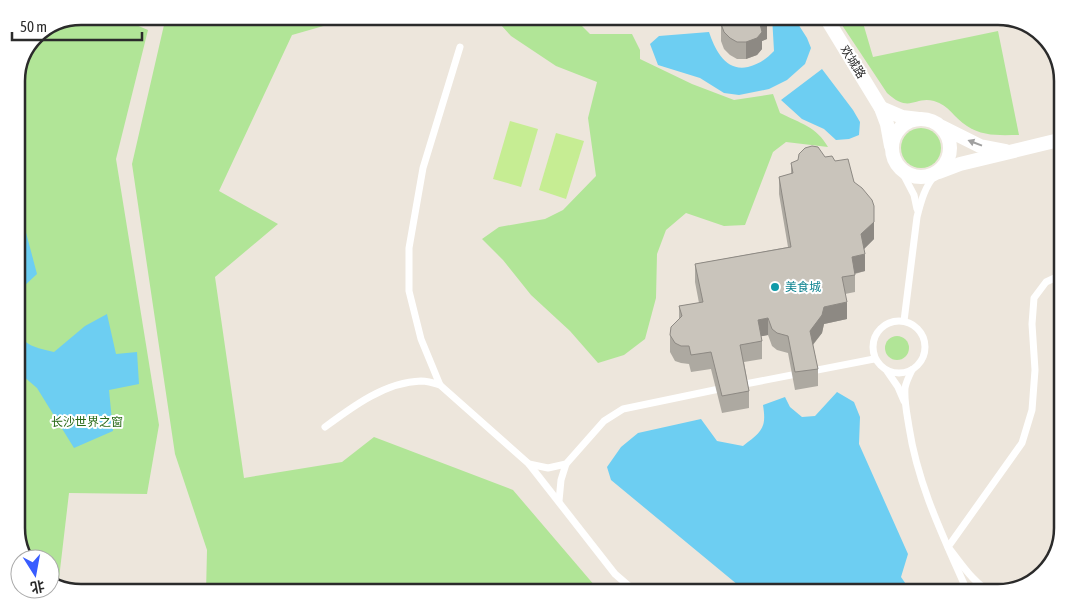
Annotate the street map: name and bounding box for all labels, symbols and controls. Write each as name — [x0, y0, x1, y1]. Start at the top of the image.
scale bar — [12, 10, 142, 42]
text: 50 m — [20, 18, 47, 35]
street label: 欢城路 — [838, 43, 868, 81]
one-way arrow — [968, 139, 982, 147]
place label: 美食城 — [785, 280, 821, 294]
marker: 美食城 — [769, 281, 781, 293]
park label: 长沙世界之窗 — [51, 415, 123, 429]
north arrow — [10, 549, 60, 599]
text: 北 — [29, 578, 46, 596]

